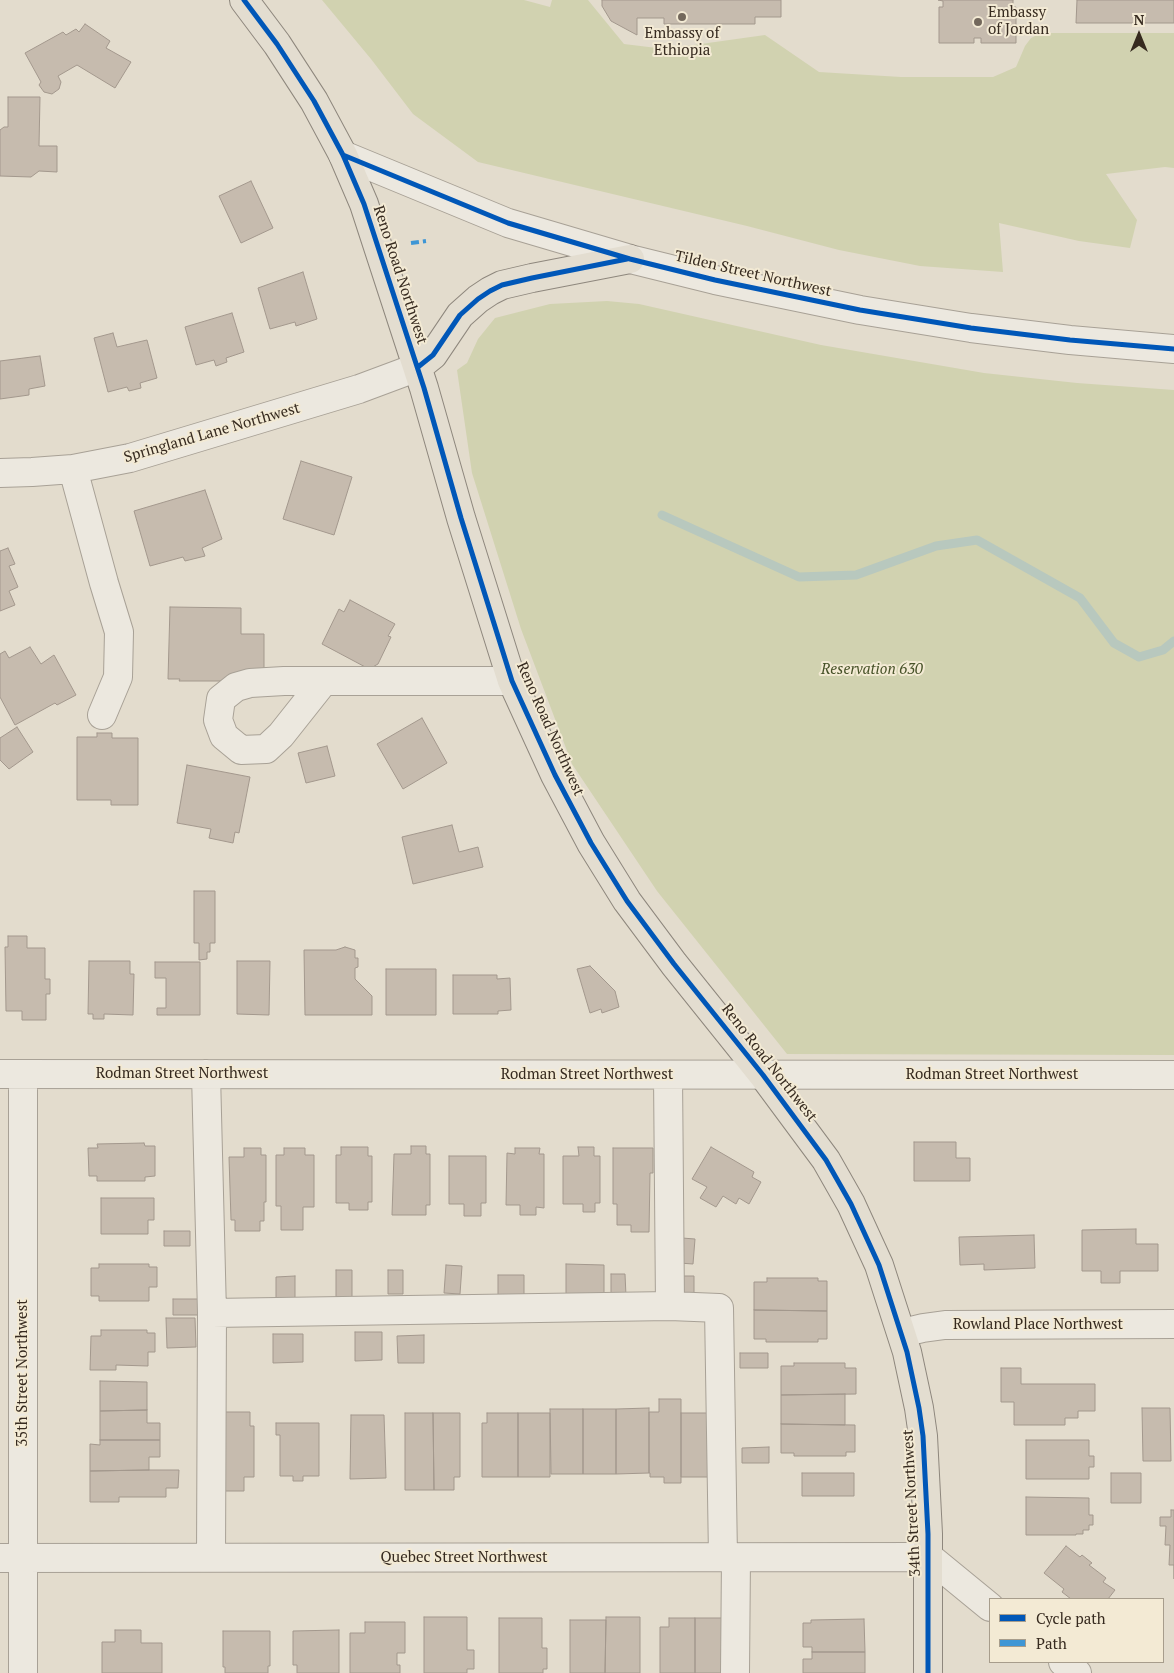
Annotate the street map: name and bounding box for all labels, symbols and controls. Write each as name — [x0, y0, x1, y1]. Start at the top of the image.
place label: Embassy of Jordan — [988, 4, 1049, 39]
north arrow — [1114, 10, 1164, 60]
text: N — [1134, 10, 1144, 29]
marker: Embassy of Ethiopia — [676, 11, 688, 23]
marker: Embassy of Jordan — [972, 16, 984, 28]
place label: Embassy of Ethiopia — [644, 25, 720, 60]
street label: Reno Road Northwest — [369, 203, 431, 347]
street label: Tilden Street Northwest — [673, 247, 833, 301]
street label: Springland Lane Northwest — [122, 399, 302, 467]
street label: Reno Road Northwest — [512, 659, 588, 799]
park label: Reservation 630 — [821, 661, 923, 679]
street label: Reno Road Northwest — [717, 1001, 821, 1125]
street label: Rodman Street Northwest — [96, 1065, 268, 1083]
street label: Rodman Street Northwest — [501, 1066, 673, 1084]
street label: Rodman Street Northwest — [906, 1066, 1078, 1084]
street label: 35th Street Northwest — [14, 1299, 32, 1447]
street label: Rowland Place Northwest — [953, 1316, 1123, 1334]
street label: 34th Street Northwest — [899, 1429, 925, 1577]
street label: Quebec Street Northwest — [380, 1549, 548, 1567]
legend — [989, 1598, 1164, 1663]
text: Cycle path — [1036, 1608, 1106, 1628]
text: Path — [1036, 1633, 1067, 1653]

